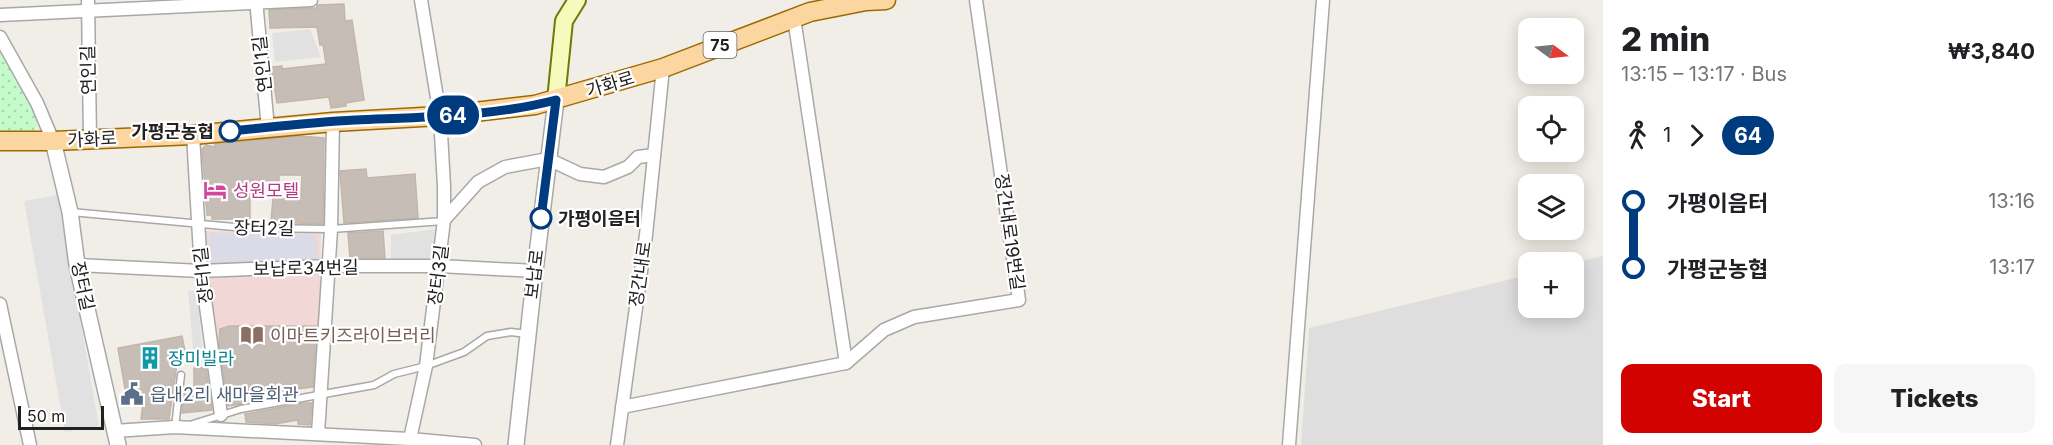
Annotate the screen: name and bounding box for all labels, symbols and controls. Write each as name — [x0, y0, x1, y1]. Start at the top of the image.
north arrow — [1518, 18, 1584, 84]
map controls — [1518, 18, 1584, 318]
text: 2 min — [1621, 19, 1710, 59]
road number: 75 — [704, 32, 736, 58]
street label: 연인1길 — [249, 35, 275, 93]
text: ₩3,840 — [1948, 38, 2035, 64]
street label: 연인길 — [77, 45, 99, 95]
text: 13:15 – 13:17 · Bus — [1621, 62, 1787, 86]
street label: 가화로 — [583, 67, 637, 101]
line badge: 64 — [426, 96, 480, 134]
button: locate — [1518, 96, 1584, 162]
text: 64 — [439, 103, 467, 128]
icon: walk — [1621, 119, 1654, 152]
icon: forward — [1680, 119, 1713, 152]
marker: 가평군농협 — [219, 120, 241, 142]
place label: 가평군농협 — [131, 121, 214, 142]
text: 1 — [1663, 123, 1671, 147]
text: 64 — [1734, 123, 1762, 148]
street label: 가화로 — [67, 127, 117, 151]
street label: 정간내로19번길 — [991, 172, 1029, 292]
button: layers — [1518, 174, 1584, 240]
hotel icon: 성원모텔 — [202, 177, 228, 203]
place label: 성원모텔 — [233, 180, 299, 201]
text: 13:16 — [1988, 189, 2035, 213]
text: 가평이음터 — [1667, 190, 1768, 216]
marker: 가평이음터 — [530, 207, 552, 229]
place label: 가평이음터 — [558, 208, 641, 229]
street label: 장터2길 — [233, 217, 295, 239]
street label: 정간내로 — [625, 240, 655, 308]
street label: 장터3길 — [424, 244, 452, 306]
street label: 장터1길 — [190, 246, 216, 304]
street label: 보납로 — [521, 248, 547, 300]
button: + — [1518, 252, 1584, 318]
text: 13:17 — [1989, 255, 2035, 279]
text: 가평군농협 — [1667, 256, 1768, 282]
street label: 보납로34번길 — [253, 257, 359, 279]
street label: 장터길 — [68, 260, 98, 312]
library icon: 이마트키즈라이브러리 — [239, 322, 265, 348]
place label: 이마트키즈라이브러리 — [270, 325, 436, 346]
building icon: 장미빌라 — [137, 345, 163, 371]
place label: 장미빌라 — [168, 348, 235, 369]
button: Start — [1621, 364, 1822, 433]
button: Tickets — [1834, 364, 2035, 433]
public building icon: 읍내2리 새마을회관 — [119, 381, 145, 407]
place label: 읍내2리 새마을회관 — [150, 384, 299, 405]
scale bar — [18, 403, 104, 430]
text: 50 m — [27, 406, 65, 426]

